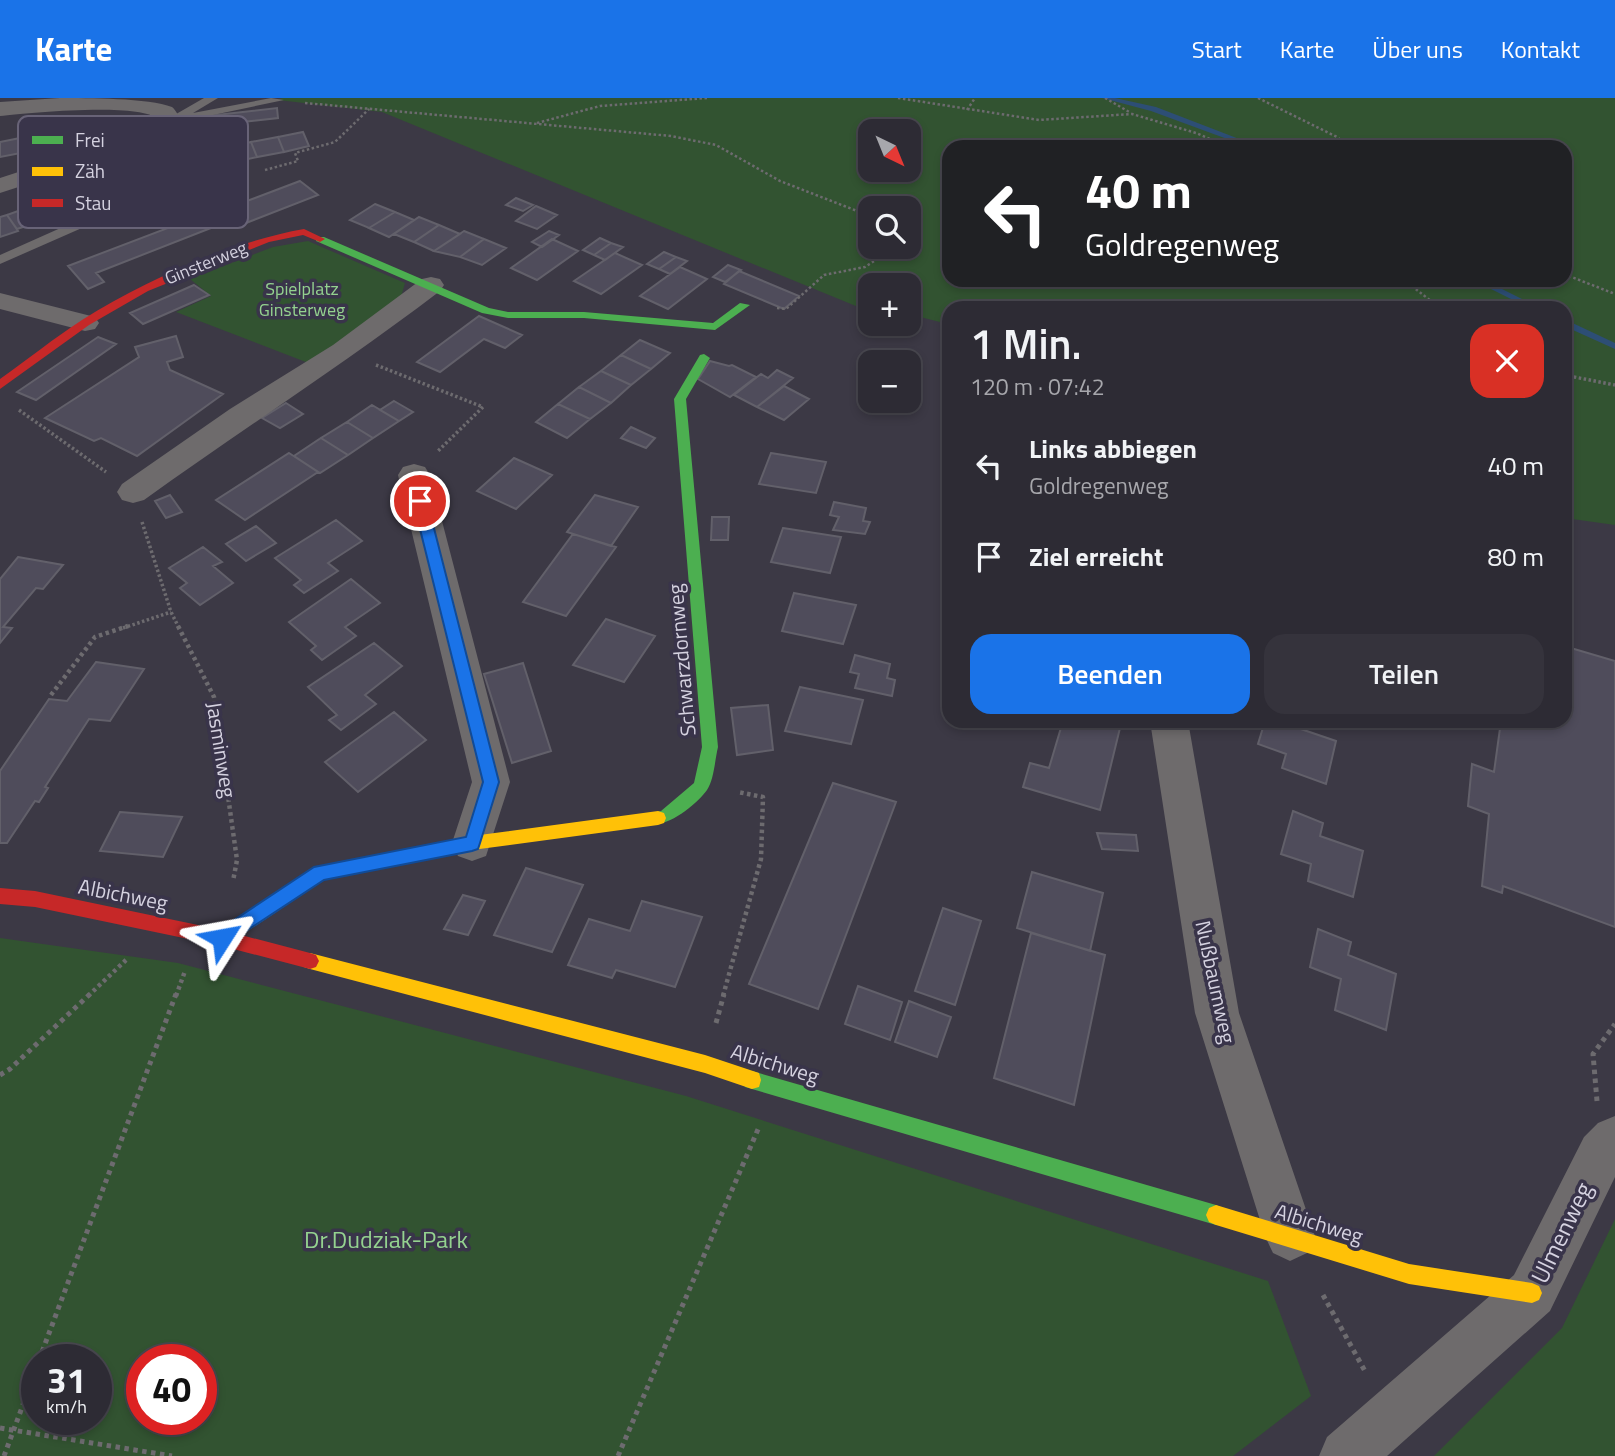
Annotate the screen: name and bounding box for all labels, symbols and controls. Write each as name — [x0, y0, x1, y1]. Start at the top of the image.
text: Karte — [35, 24, 112, 74]
text: Start — [1192, 31, 1242, 67]
text: Karte — [1280, 31, 1334, 67]
text: Über uns — [1372, 31, 1463, 67]
text: Kontakt — [1501, 31, 1580, 67]
legend — [18, 116, 248, 228]
north arrow — [858, 119, 920, 182]
map controls — [858, 119, 921, 413]
text: Frei — [75, 125, 105, 154]
text: 40 m — [1085, 152, 1192, 227]
text: Zäh — [75, 156, 105, 185]
icon: left — [970, 168, 1061, 259]
text: Stau — [75, 188, 111, 217]
button: search — [858, 196, 921, 259]
text: Goldregenweg — [1085, 220, 1279, 268]
street label: Ginsterweg — [161, 234, 251, 291]
button: + — [858, 273, 921, 336]
park label: Spielplatz Ginsterweg — [259, 275, 345, 323]
text: 1 Min. — [970, 311, 1082, 375]
button: close — [1470, 324, 1544, 398]
button: − — [858, 350, 921, 413]
text: 120 m · 07:42 — [970, 369, 1105, 404]
text: Links abbiegen — [1029, 429, 1197, 468]
text: 40 m — [1487, 446, 1544, 485]
icon: left — [970, 447, 1008, 485]
text: Goldregenweg — [1029, 468, 1169, 503]
pin — [390, 471, 450, 531]
icon: arrive — [401, 482, 439, 520]
text: Ziel erreicht — [1029, 537, 1164, 576]
text: 80 m — [1487, 537, 1544, 576]
icon: arrive — [970, 538, 1008, 576]
street label: Schwarzdornweg — [658, 582, 704, 738]
button: Beenden — [970, 634, 1250, 714]
button: Teilen — [1264, 634, 1544, 714]
street label: Jasminweg — [199, 699, 245, 800]
street label: Albichweg — [76, 870, 171, 918]
position arrow — [185, 901, 259, 975]
street label: Nußbaumweg — [1187, 917, 1245, 1046]
street label: Albichweg — [727, 1034, 824, 1092]
street label: Ulmenweg — [1521, 1176, 1601, 1289]
street label: Albichweg — [1271, 1194, 1368, 1252]
park label: Dr.Dudziak-Park — [304, 1221, 468, 1257]
speed limit sign: 40 — [126, 1344, 217, 1435]
text: 31 — [47, 1353, 86, 1407]
text: km/h — [46, 1393, 87, 1420]

